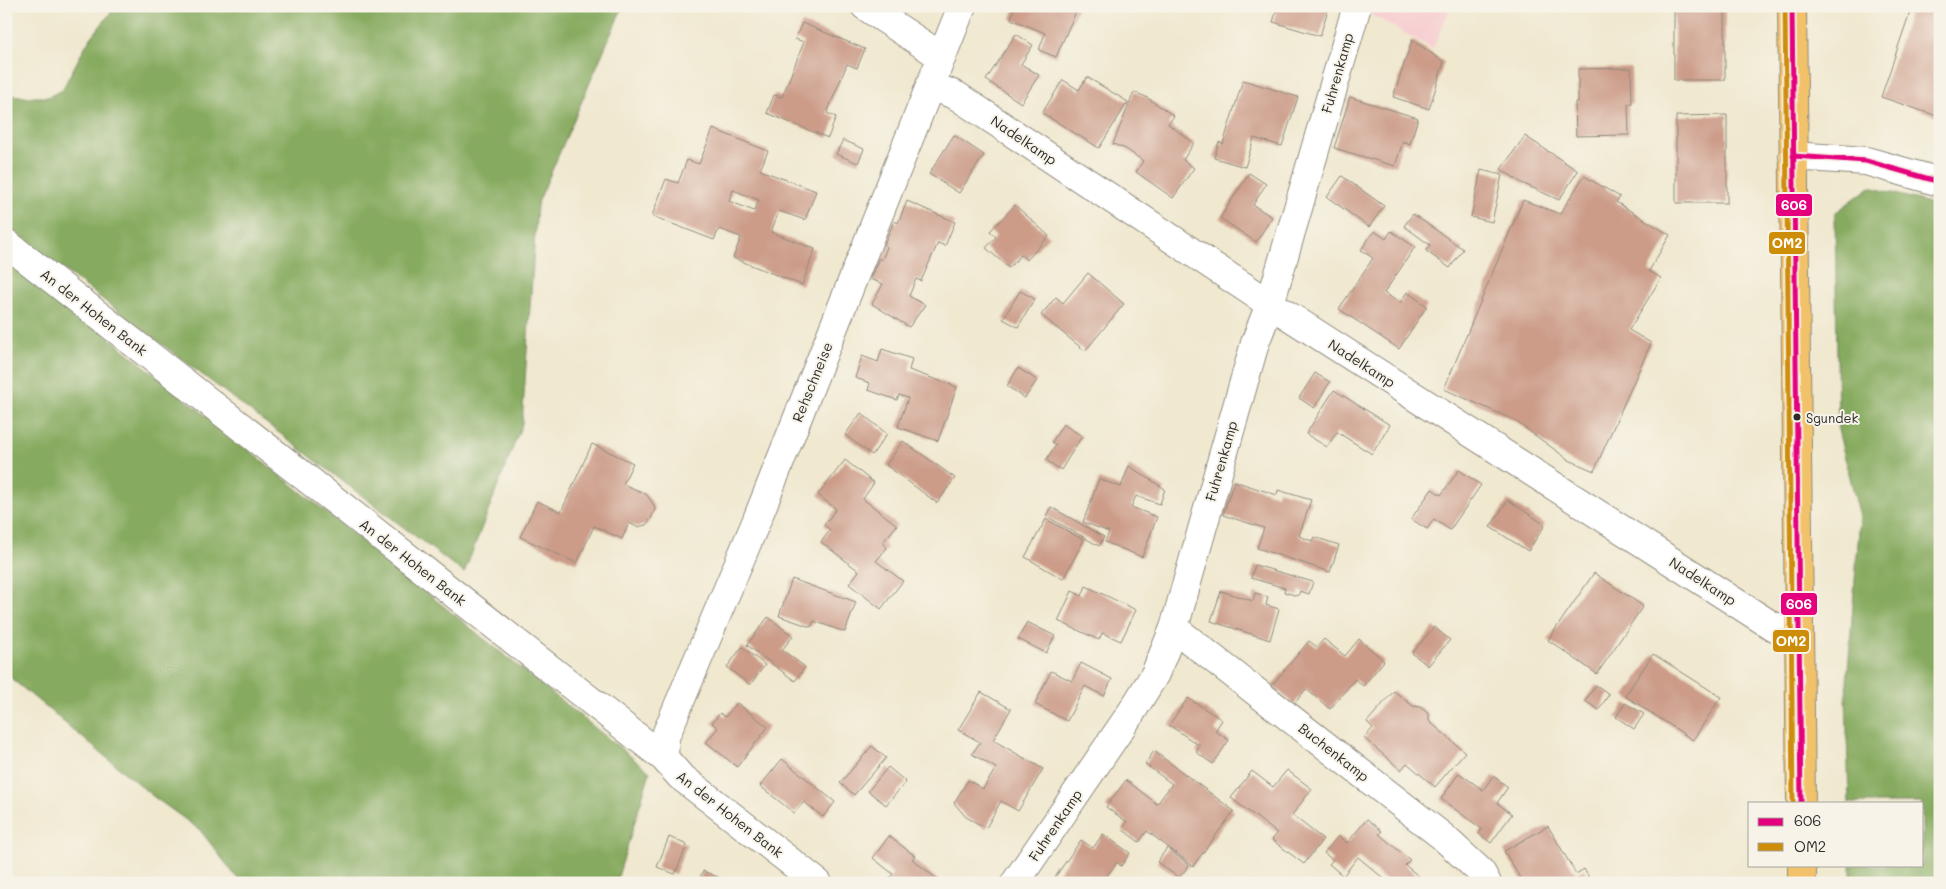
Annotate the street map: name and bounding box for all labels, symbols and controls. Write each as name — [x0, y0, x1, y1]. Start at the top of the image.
street label: Fuhrenkamp — [1316, 31, 1358, 115]
street label: Nadelkamp — [987, 111, 1061, 169]
line badge: 606 — [1775, 193, 1813, 217]
text: 606 — [1781, 195, 1807, 214]
line badge: OM2 — [1768, 231, 1806, 255]
text: OM2 — [1772, 233, 1802, 252]
street label: An der Hohen Bank — [37, 264, 151, 360]
street label: Nadelkamp — [1325, 334, 1399, 392]
street label: Rehschneise — [787, 339, 837, 425]
place label: Sgundek — [1806, 409, 1858, 426]
marker: Sgundek — [1792, 412, 1802, 422]
street label: Fuhrenkamp — [1200, 419, 1242, 503]
street label: An der Hohen Bank — [356, 514, 470, 610]
street label: Nadelkamp — [1666, 552, 1740, 610]
line badge: 606 — [1780, 592, 1818, 616]
text: 606 — [1786, 594, 1812, 613]
line badge: OM2 — [1772, 629, 1810, 653]
text: OM2 — [1776, 631, 1806, 650]
street label: Buchenkamp — [1295, 718, 1373, 786]
street label: An der Hohen Bank — [673, 766, 787, 862]
street label: Fuhrenkamp — [1024, 785, 1086, 865]
legend — [1748, 802, 1924, 866]
text: 606 — [1794, 810, 1821, 830]
text: OM2 — [1794, 836, 1826, 856]

